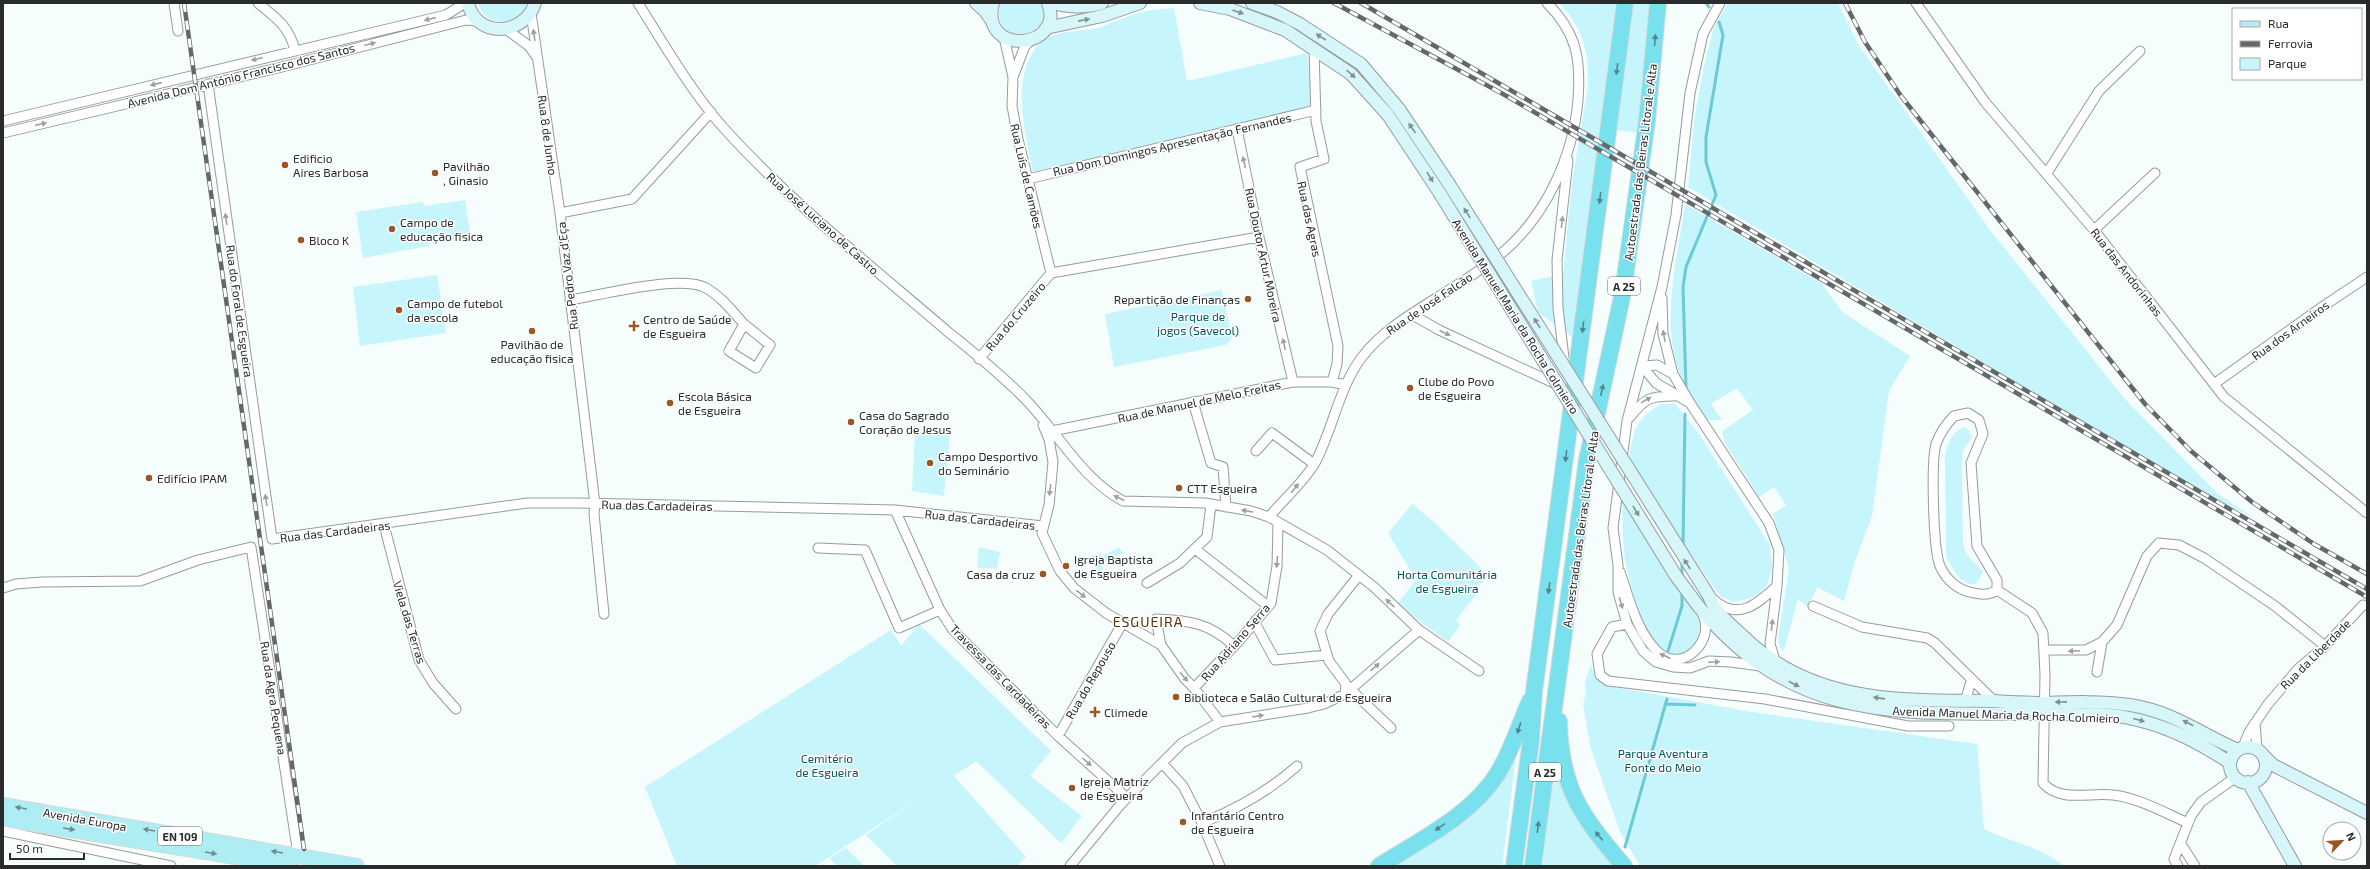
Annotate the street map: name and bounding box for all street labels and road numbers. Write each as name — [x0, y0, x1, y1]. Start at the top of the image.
street label: Avenida Dom António Francisco dos Santos — [126, 40, 356, 110]
street label: Autoestrada das Beiras Litoral e Alta — [1621, 63, 1659, 261]
street label: Rua 8 de Junho — [535, 94, 561, 176]
street label: Rua Dom Domingos Apresentação Fernandes — [1051, 110, 1293, 179]
street label: Rua Luís de Camões — [1008, 122, 1046, 230]
street label: Rua José Luciano de Castro — [764, 169, 882, 277]
street label: Rua das Agras — [1295, 180, 1325, 258]
street label: Rua Doutor Artur Moreira — [1243, 186, 1285, 324]
street label: Avenida Manuel Maria da Rocha Colmieiro — [1450, 216, 1582, 416]
street label: Rua Pedro Vaz d'Eça — [553, 221, 582, 331]
street label: Rua das Andorinhas — [2088, 225, 2166, 319]
street label: Rua do Foral de Esgueira — [224, 244, 256, 378]
street label: Rua de José Falcão — [1383, 269, 1475, 337]
road number: A 25 — [1608, 277, 1640, 295]
street label: Rua do Cruzeiro — [982, 279, 1048, 353]
street label: Rua dos Arneiros — [2249, 297, 2331, 363]
street label: Rua de Manuel de Melo Freitas — [1116, 377, 1282, 425]
street label: Autoestrada das Beiras Litoral e Alta — [1559, 430, 1601, 628]
street label: Rua das Cardadeiras — [601, 497, 713, 513]
street label: Rua das Cardadeiras — [924, 506, 1036, 532]
street label: Rua das Cardadeiras — [279, 517, 391, 545]
street label: Viela das Terras — [391, 579, 429, 665]
street label: Rua Adriano Serra — [1198, 600, 1272, 684]
street label: Rua da Liberdade — [2277, 616, 2353, 692]
street label: Travessa das Cardadeiras — [948, 621, 1054, 731]
street label: Rua do Repouso — [1062, 639, 1118, 721]
street label: Rua da Agra Pequena — [258, 640, 290, 756]
street label: Avenida Manuel Maria da Rocha Colmieiro — [1892, 703, 2120, 725]
road number: A 25 — [1529, 763, 1561, 781]
street label: Avenida Europa — [42, 805, 128, 833]
road number: EN 109 — [158, 827, 202, 845]

